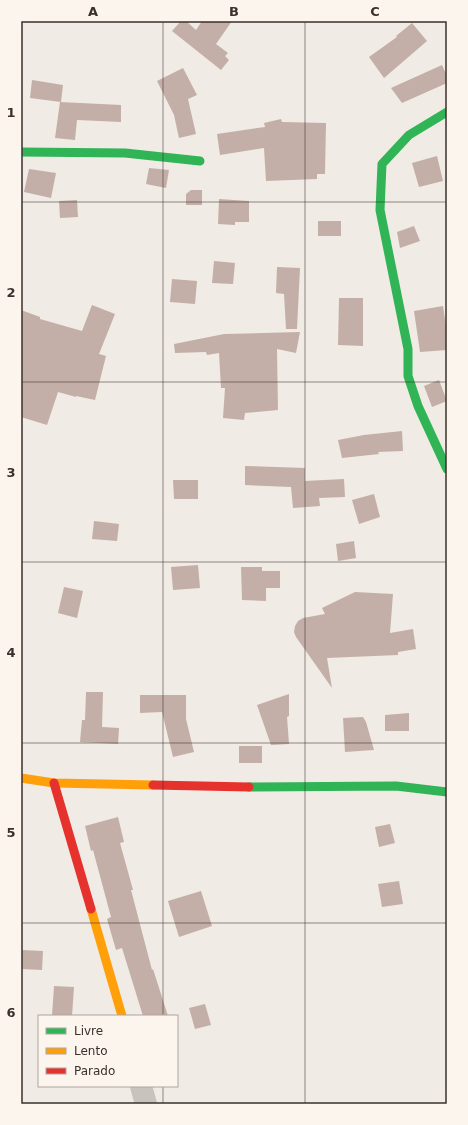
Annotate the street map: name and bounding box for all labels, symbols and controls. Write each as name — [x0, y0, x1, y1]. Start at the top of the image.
text: A — [88, 4, 98, 19]
text: B — [229, 4, 239, 19]
text: C — [370, 4, 380, 19]
text: 1 — [6, 105, 16, 120]
text: 2 — [6, 285, 16, 300]
text: 3 — [6, 465, 16, 480]
text: 4 — [6, 645, 16, 660]
text: 5 — [6, 825, 16, 840]
text: 6 — [6, 1005, 16, 1020]
legend — [38, 1015, 178, 1087]
text: Livre — [74, 1024, 103, 1038]
text: Lento — [74, 1044, 108, 1058]
text: Parado — [74, 1064, 115, 1078]

